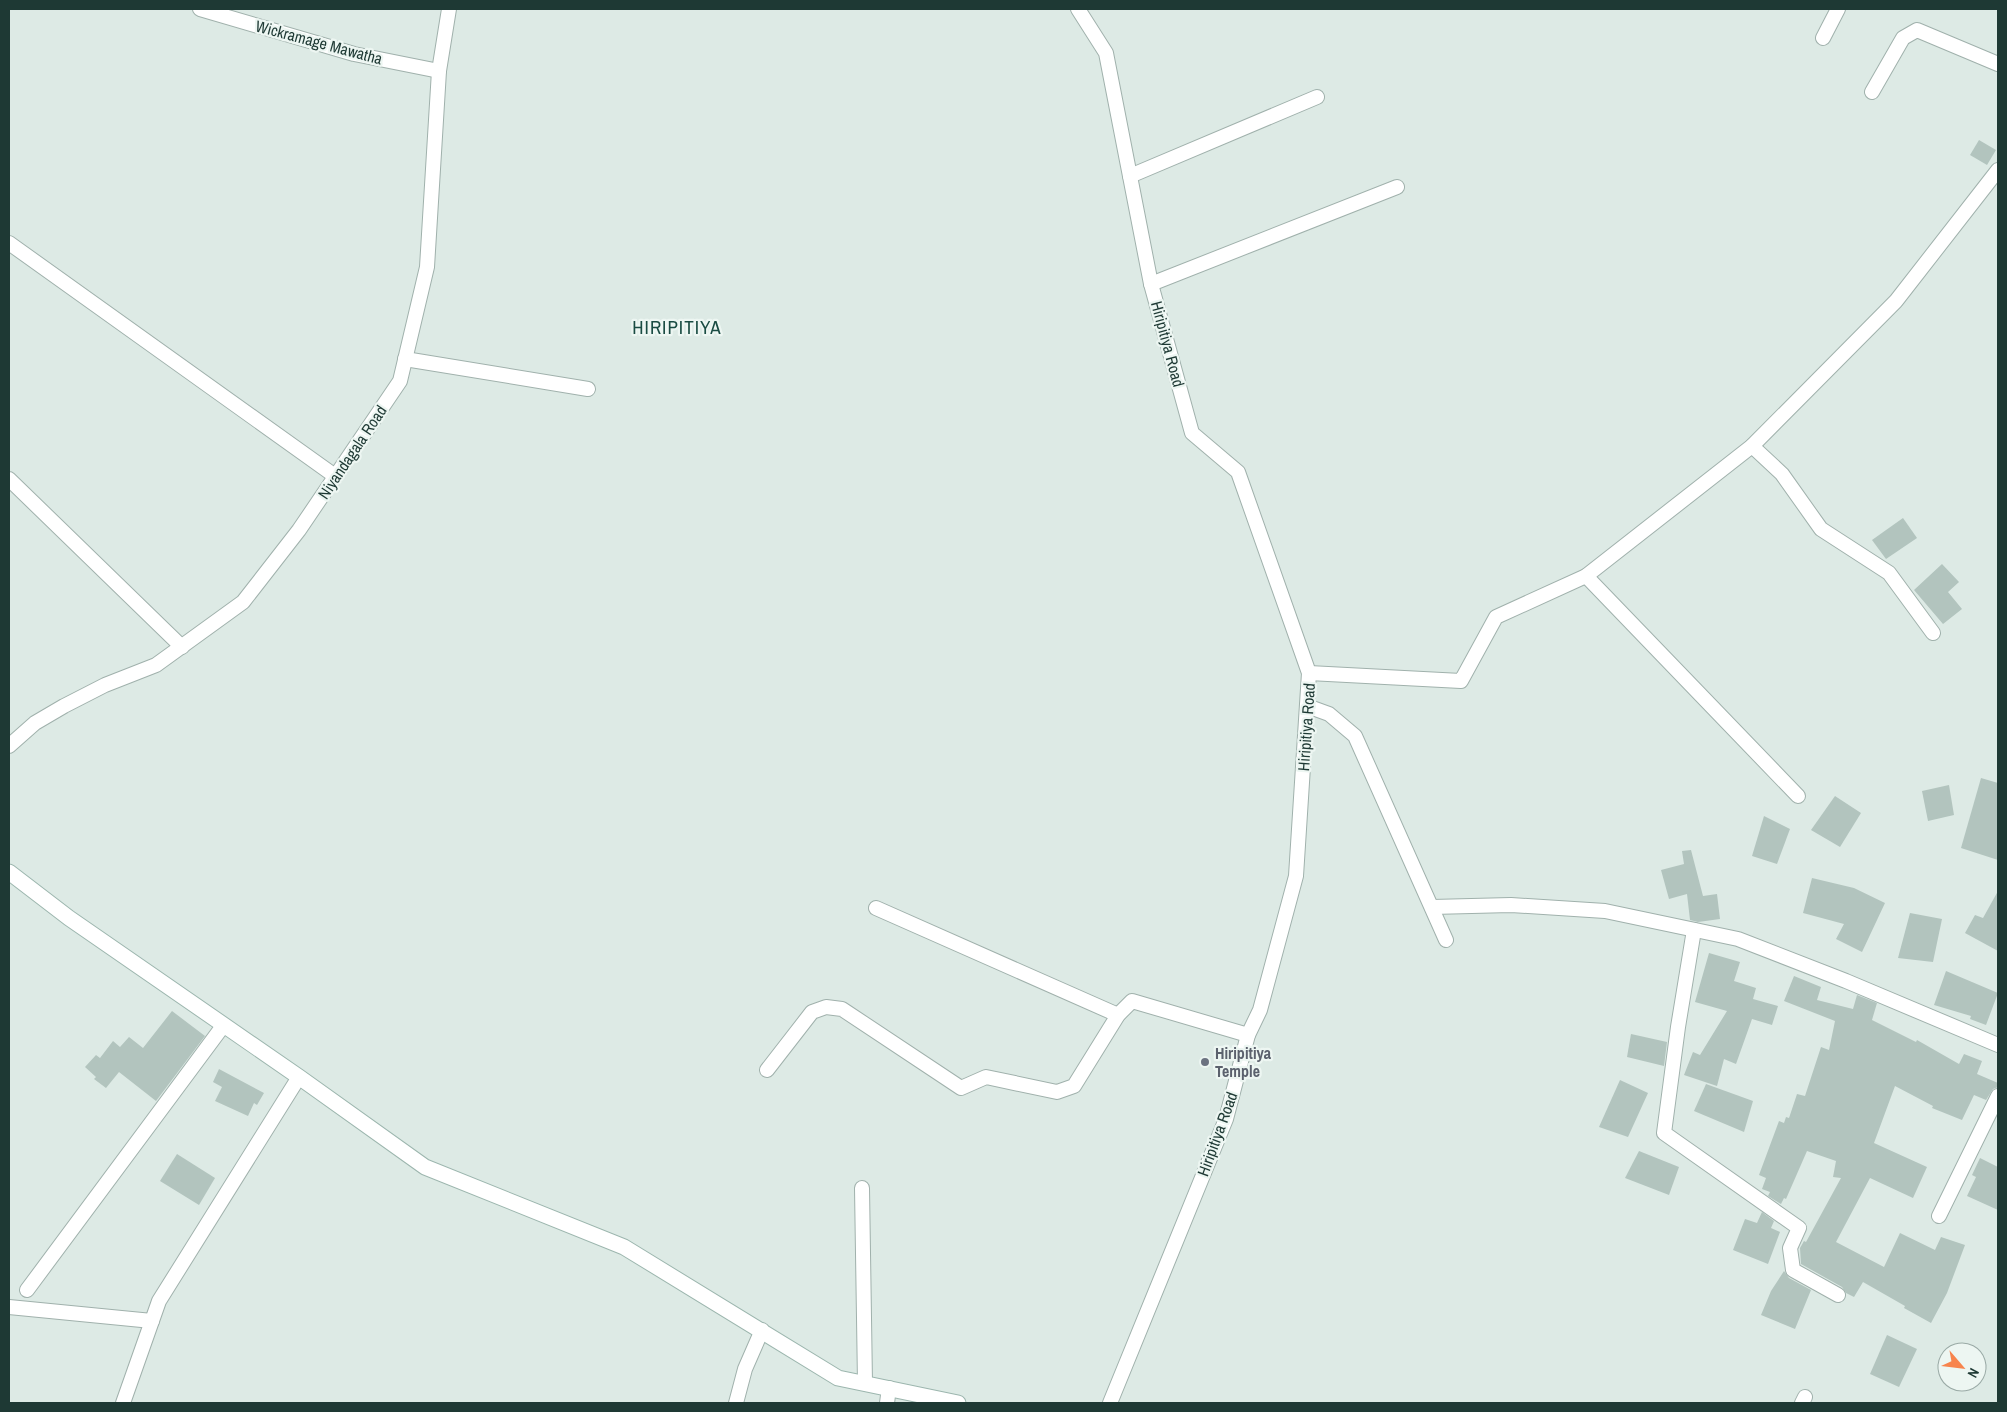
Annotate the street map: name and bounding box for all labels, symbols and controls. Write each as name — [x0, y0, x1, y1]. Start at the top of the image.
street label: Wickramage Mawatha — [253, 14, 386, 70]
street label: Hiripitiya Road — [1146, 299, 1190, 389]
district label: HIRIPITIYA — [632, 314, 722, 340]
street label: Niyandagala Road — [312, 401, 392, 503]
street label: Hiripitiya Road — [1292, 682, 1320, 772]
place label: Hiripitiya Temple — [1215, 1042, 1272, 1082]
marker: Hiripitiya Temple — [1199, 1056, 1211, 1068]
street label: Hiripitiya Road — [1192, 1089, 1242, 1179]
north arrow — [1937, 1342, 1987, 1392]
text: N — [1964, 1365, 1983, 1381]

